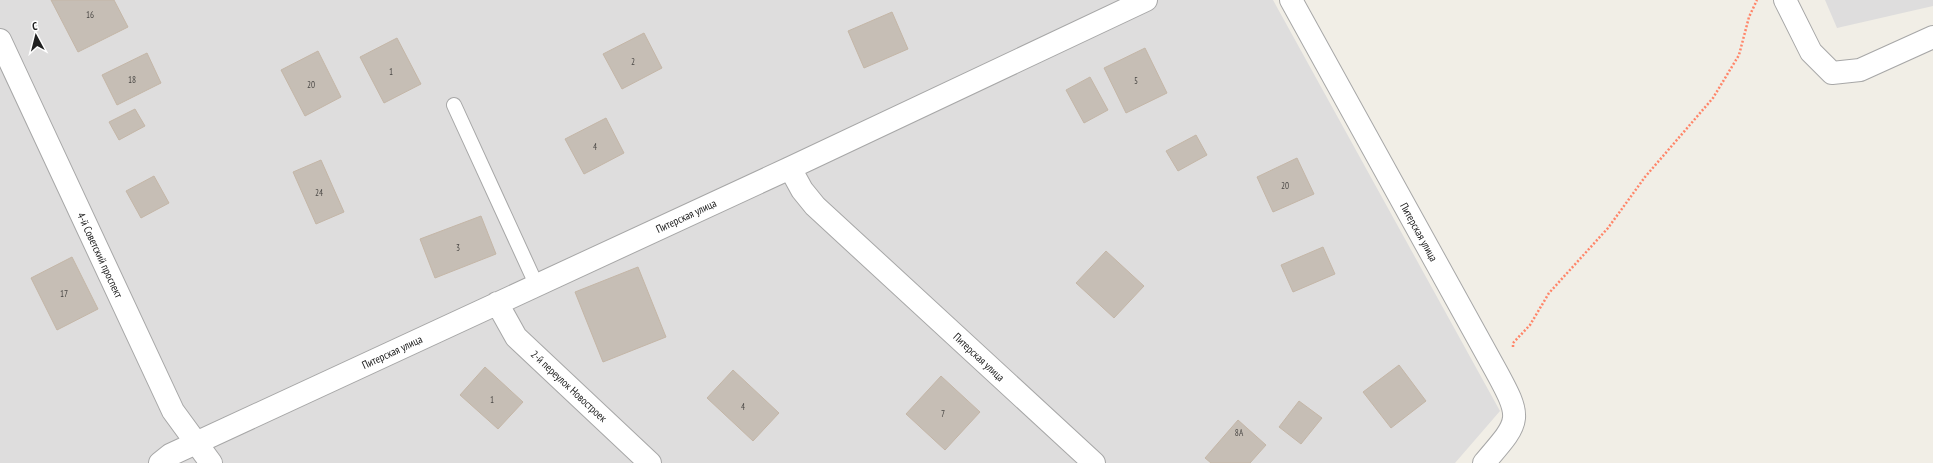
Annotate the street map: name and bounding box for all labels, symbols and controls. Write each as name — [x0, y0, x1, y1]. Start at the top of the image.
house number: 16 — [86, 9, 94, 20]
north arrow — [16, 16, 56, 56]
text: С — [31, 19, 38, 33]
house number: 2 — [631, 56, 635, 67]
house number: 1 — [389, 66, 393, 77]
house number: 18 — [128, 74, 136, 85]
house number: 5 — [1134, 75, 1138, 86]
house number: 20 — [307, 79, 315, 90]
house number: 4 — [593, 141, 597, 152]
house number: 20 — [1281, 180, 1289, 191]
house number: 24 — [315, 187, 323, 198]
street label: Питерская улица — [654, 196, 718, 236]
street label: Питерская улица — [1397, 200, 1441, 264]
street label: 4-й Советский проспект — [74, 210, 126, 300]
house number: 3 — [456, 242, 460, 253]
house number: 17 — [60, 288, 68, 299]
street label: Питерская улица — [950, 330, 1008, 384]
street label: Питерская улица — [360, 332, 424, 372]
street label: 2-й переулок Новостроек — [528, 347, 611, 425]
house number: 1 — [490, 394, 494, 405]
house number: 4 — [741, 401, 745, 412]
house number: 7 — [941, 408, 945, 419]
house number: 8А — [1235, 427, 1244, 438]

